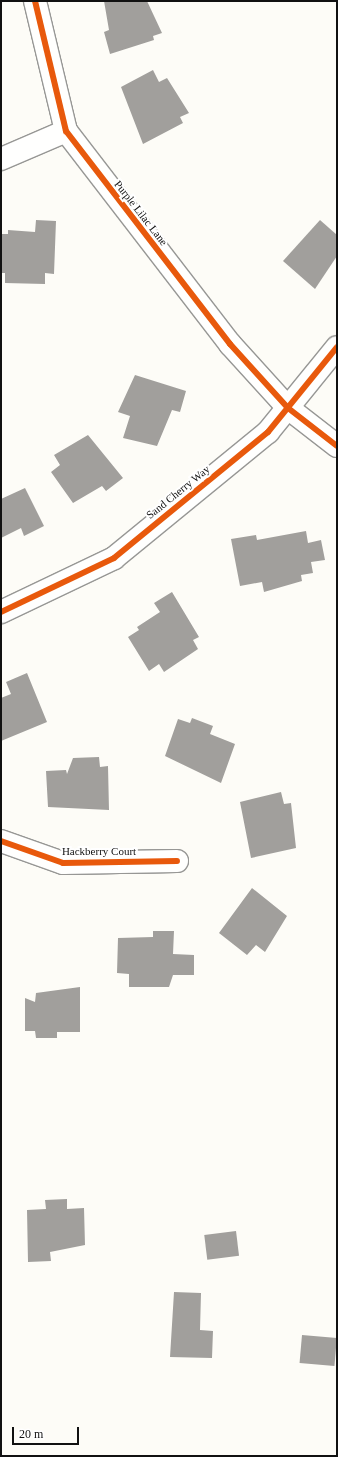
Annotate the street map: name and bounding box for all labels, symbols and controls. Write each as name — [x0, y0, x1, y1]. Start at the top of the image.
street label: Purple Lilac Lane — [112, 178, 170, 248]
street label: Sand Cherry Way — [144, 462, 212, 522]
street label: Hackberry Court — [62, 844, 136, 858]
scale bar — [14, 1419, 81, 1445]
text: 20 m — [19, 1427, 43, 1441]

